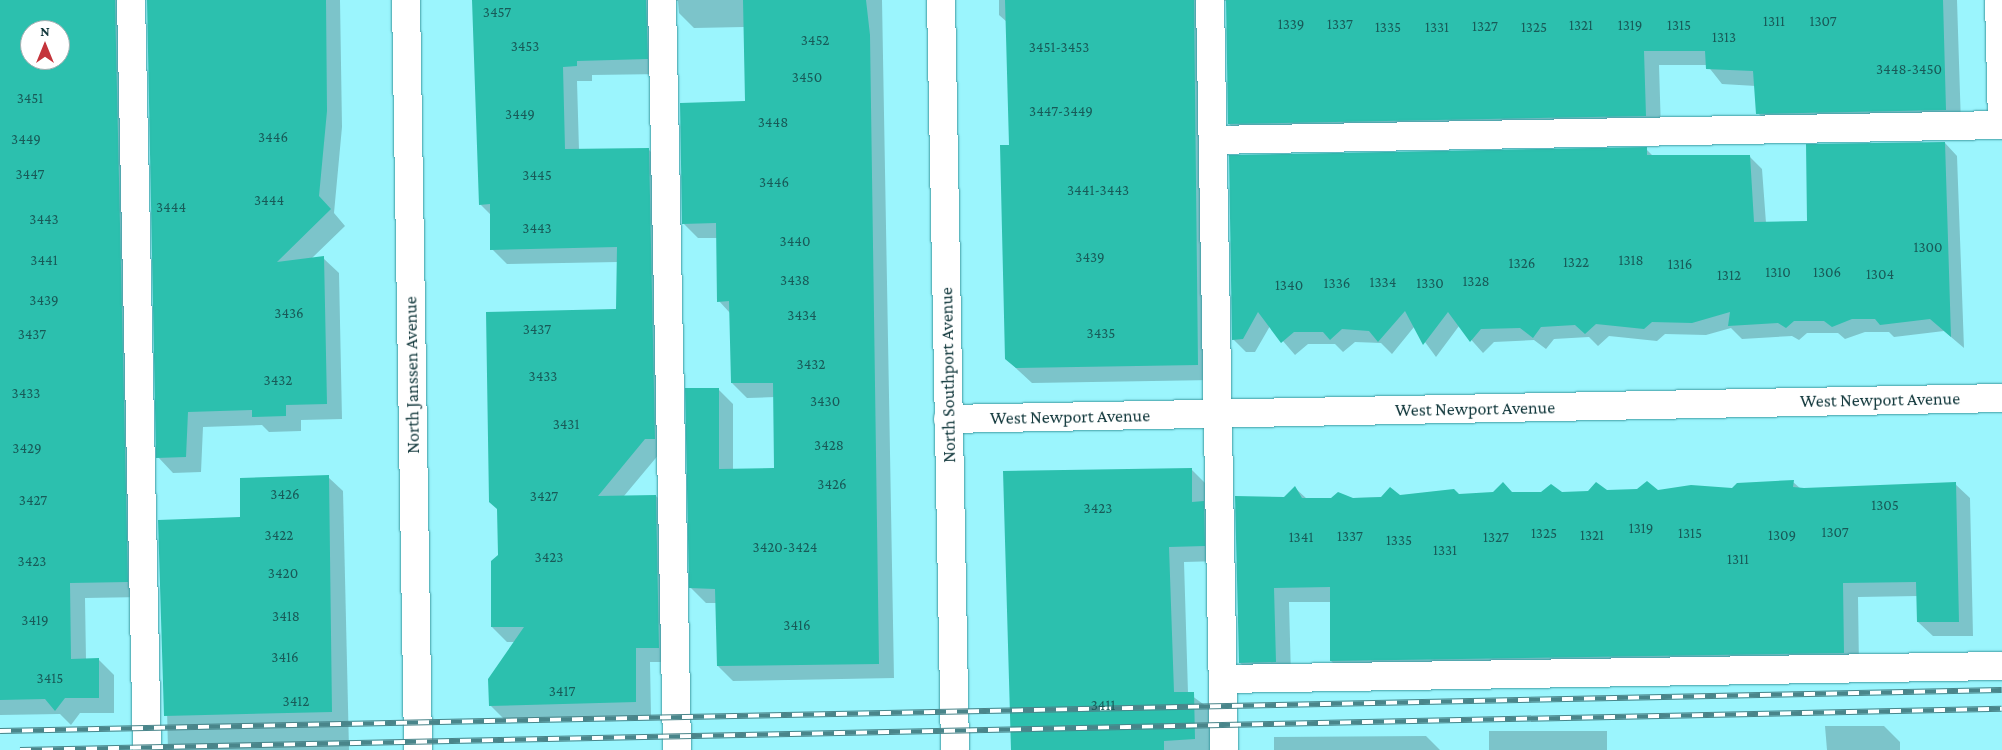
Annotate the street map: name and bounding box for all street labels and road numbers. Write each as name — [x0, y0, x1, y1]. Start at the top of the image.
street label: North Southport Avenue — [936, 287, 960, 463]
street label: North Janssen Avenue — [400, 296, 424, 454]
street label: West Newport Avenue — [1800, 388, 1960, 412]
street label: West Newport Avenue — [1395, 397, 1555, 421]
street label: West Newport Avenue — [990, 405, 1150, 429]

